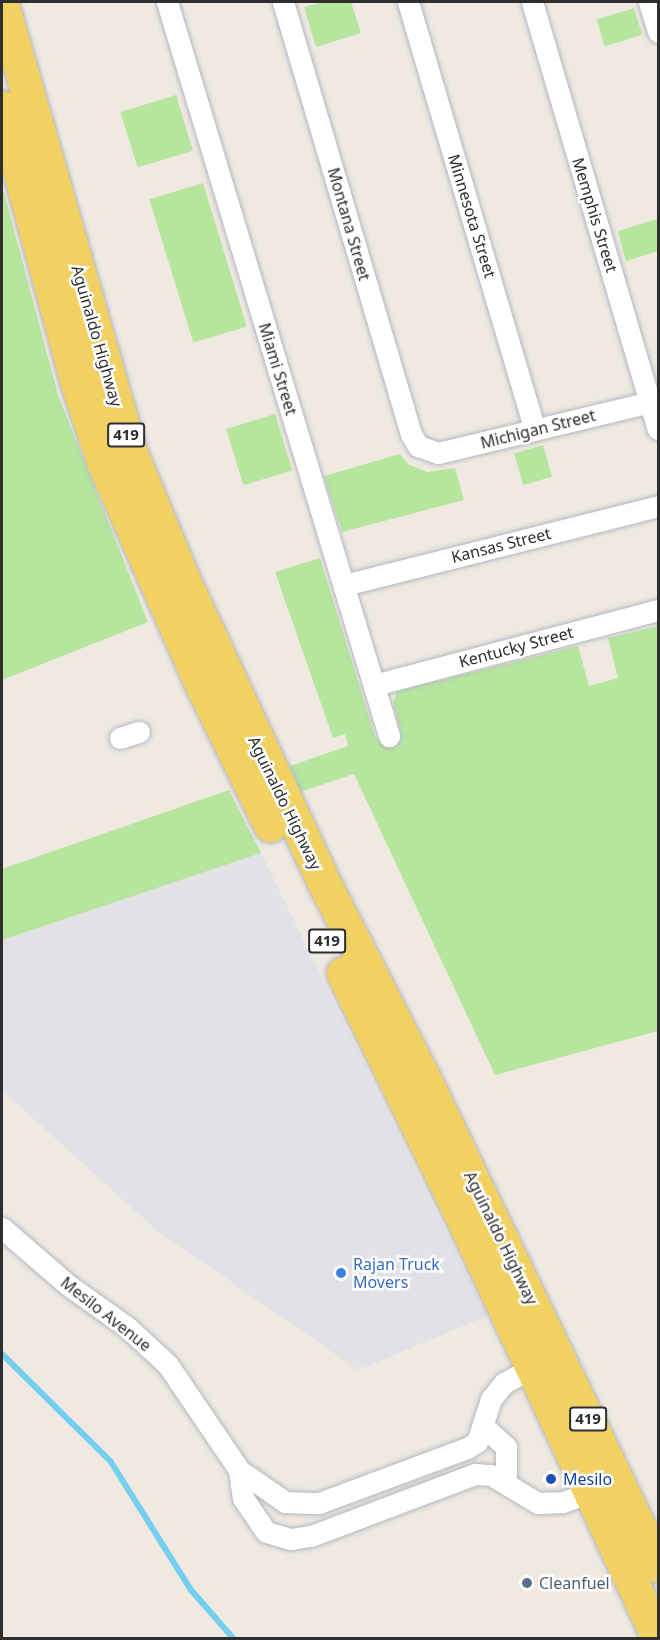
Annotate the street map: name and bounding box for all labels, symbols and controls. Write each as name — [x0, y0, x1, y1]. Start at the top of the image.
street label: Minnesota Street — [444, 152, 500, 280]
street label: Memphis Street — [568, 155, 622, 275]
street label: Montana Street — [324, 165, 374, 283]
street label: Aguinaldo Highway — [68, 263, 126, 409]
street label: Miami Street — [255, 321, 301, 417]
street label: Michigan Street — [478, 405, 598, 453]
road number: 419 — [106, 423, 146, 447]
street label: Kansas Street — [449, 523, 553, 567]
street label: Kentucky Street — [457, 622, 575, 672]
street label: Aguinaldo Highway — [244, 733, 326, 873]
road number: 419 — [308, 929, 346, 953]
street label: Aguinaldo Highway — [460, 1168, 542, 1308]
place label: Rajan Truck Movers — [353, 1254, 440, 1292]
marker: Rajan Truck Movers — [334, 1266, 348, 1280]
street label: Mesilo Avenue — [57, 1273, 155, 1355]
road number: 419 — [568, 1407, 608, 1431]
place label: Mesilo — [563, 1469, 612, 1489]
marker: Mesilo — [544, 1472, 558, 1486]
place label: Cleanfuel — [539, 1573, 610, 1593]
marker: Cleanfuel — [520, 1576, 534, 1590]

